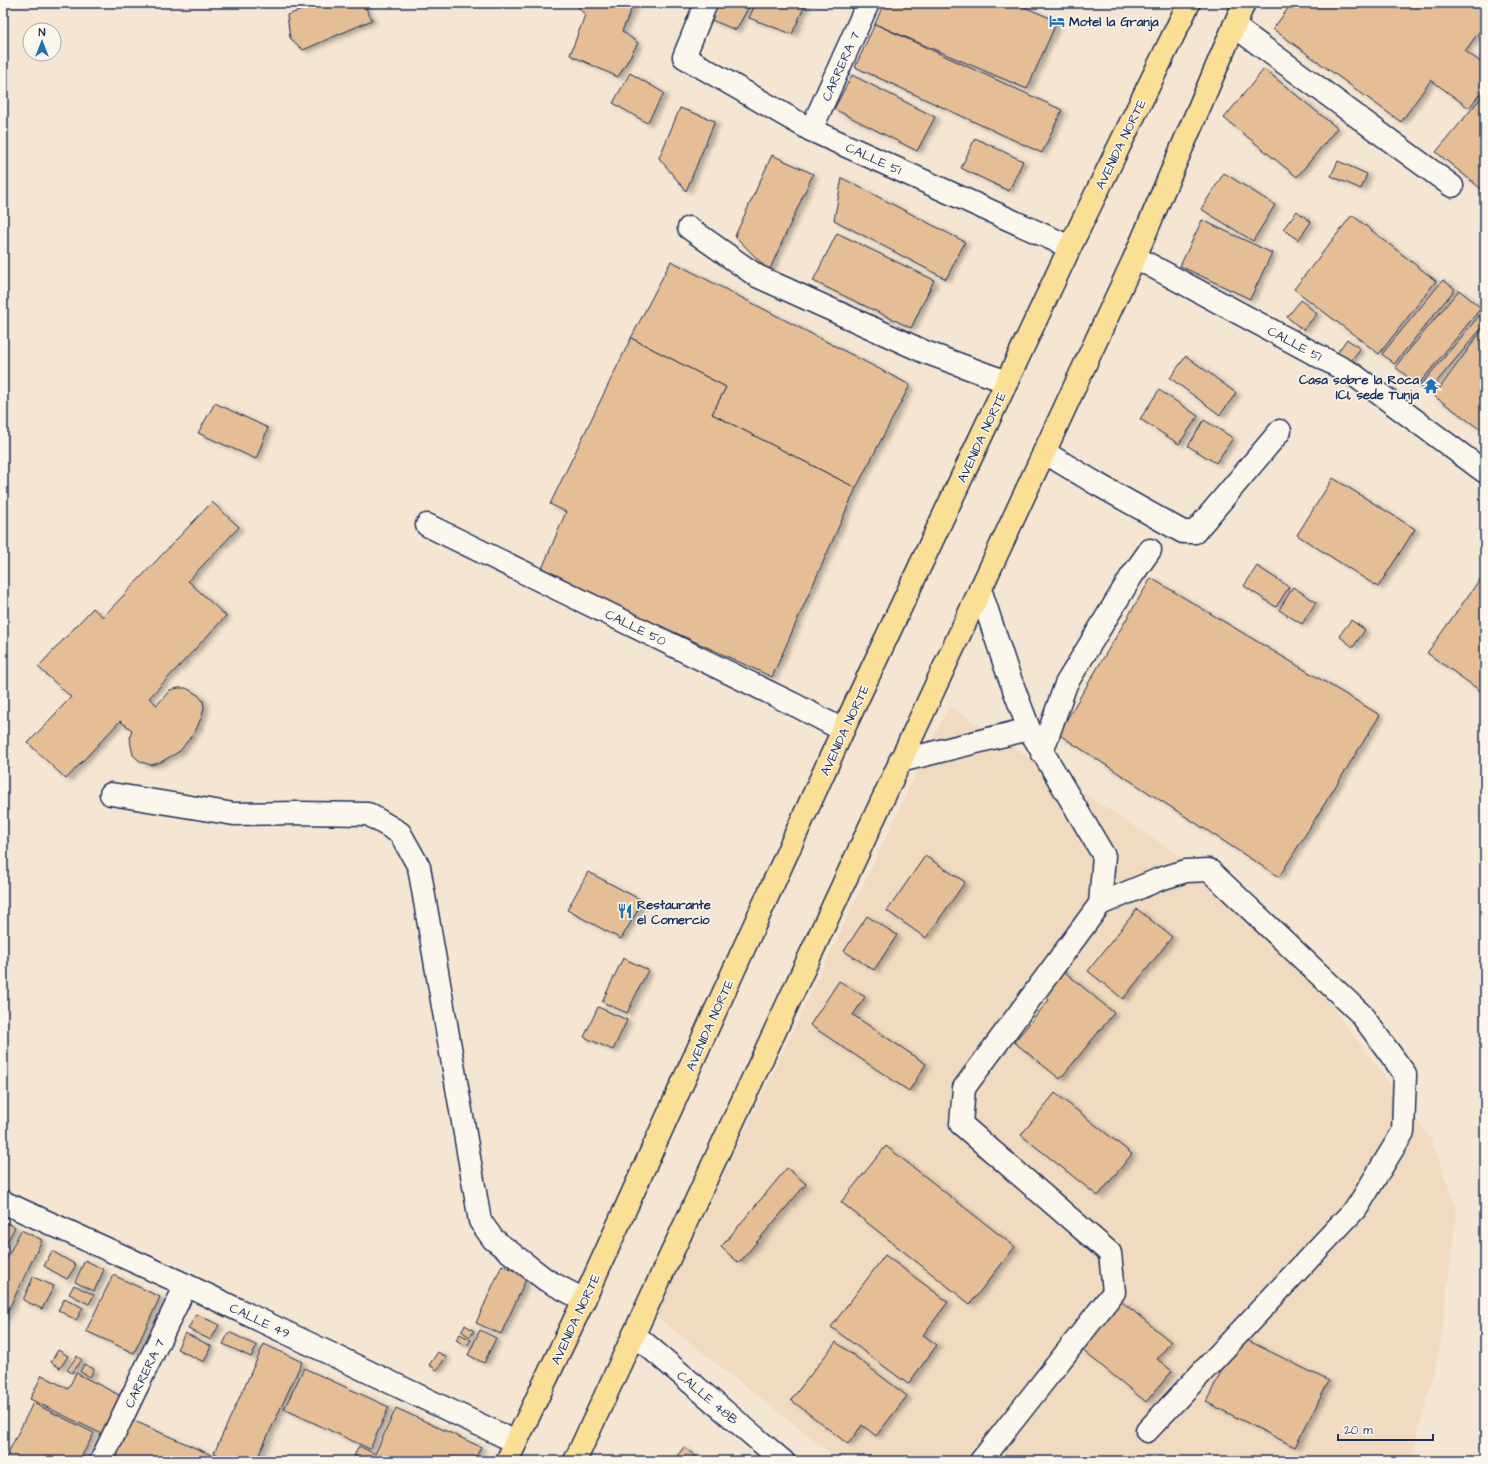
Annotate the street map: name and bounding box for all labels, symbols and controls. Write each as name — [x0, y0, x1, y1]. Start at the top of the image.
hotel icon: Motel la Granja — [1048, 12, 1066, 30]
place label: Motel la Granja — [1069, 13, 1159, 32]
north arrow — [22, 22, 62, 62]
text: N — [39, 25, 46, 40]
street label: CARRERA 7 — [818, 29, 864, 104]
street label: AVENIDA NORTE — [1091, 96, 1151, 193]
street label: CALLE 51 — [843, 139, 905, 179]
street label: CALLE 51 — [1264, 322, 1325, 366]
place label: Casa sobre la Roca ICI, sede Tunja — [1299, 371, 1419, 405]
temple icon: Casa sobre la Roca ICI, sede Tunja — [1422, 377, 1440, 395]
street label: AVENIDA NORTE — [953, 389, 1011, 486]
street label: CALLE 50 — [602, 605, 669, 650]
street label: AVENIDA NORTE — [816, 682, 874, 779]
place label: Restaurante el Comercio — [636, 896, 711, 929]
restaurant icon: Restaurante el Comercio — [616, 902, 634, 920]
street label: AVENIDA NORTE — [682, 977, 738, 1074]
street label: AVENIDA NORTE — [547, 1271, 605, 1368]
street label: CALLE 49 — [226, 1299, 293, 1343]
street label: CARRERA 7 — [120, 1336, 169, 1411]
street label: CALLE 48B — [673, 1367, 742, 1429]
scale bar — [1338, 1416, 1433, 1442]
text: 20 m — [1344, 1422, 1373, 1439]

